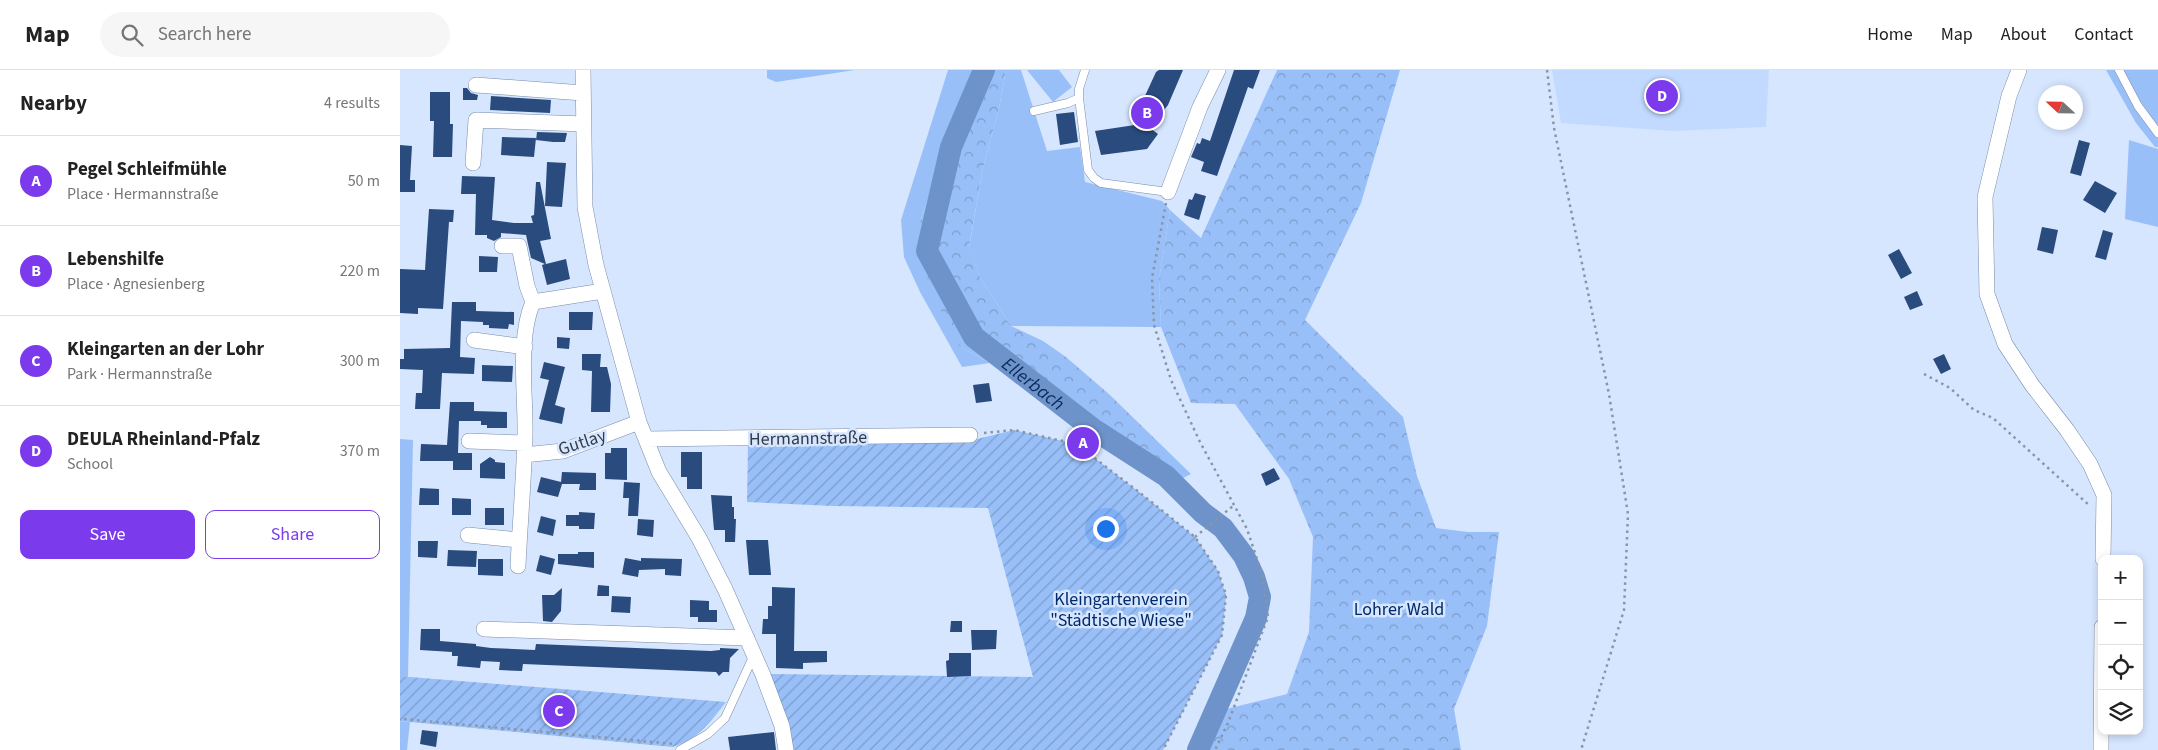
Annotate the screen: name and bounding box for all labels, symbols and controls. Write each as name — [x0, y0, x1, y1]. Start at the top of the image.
search box — [100, 12, 450, 57]
text: Map — [25, 17, 70, 52]
icon: search — [118, 21, 146, 49]
text: Search here — [158, 21, 251, 48]
text: Home — [1867, 22, 1913, 47]
text: Map — [1941, 22, 1973, 47]
text: About — [2001, 22, 2046, 47]
text: Contact — [2074, 22, 2133, 47]
pin: D — [1646, 77, 1678, 115]
north arrow — [2038, 85, 2083, 130]
text: Nearby — [20, 88, 87, 118]
text: 4 results — [324, 92, 380, 114]
pin: B — [1131, 94, 1163, 132]
text: Pegel Schleifmühle — [67, 156, 227, 183]
text: A — [31, 170, 41, 192]
text: 50 m — [348, 170, 380, 192]
text: Place · Hermannstraße — [67, 183, 218, 205]
text: Lebenshilfe — [67, 246, 164, 273]
text: B — [31, 260, 41, 282]
text: 220 m — [340, 260, 380, 282]
text: Place · Agnesienberg — [67, 273, 205, 295]
text: Kleingarten an der Lohr — [67, 336, 264, 363]
text: C — [31, 350, 41, 372]
text: 300 m — [340, 350, 380, 372]
water label: Ellerbach — [996, 351, 1070, 417]
text: Park · Hermannstraße — [67, 363, 212, 385]
street label: Gutlay — [555, 423, 610, 462]
pin: A — [1067, 424, 1099, 462]
street label: Hermannstraße — [749, 425, 867, 452]
text: DEULA Rheinland-Pfalz — [67, 426, 260, 453]
text: D — [31, 440, 41, 462]
text: 370 m — [340, 440, 380, 462]
text: School — [67, 453, 113, 475]
button: Save — [20, 510, 195, 559]
button: Share — [205, 510, 380, 559]
your location — [1093, 516, 1119, 542]
map controls — [2098, 555, 2143, 735]
button: + — [2098, 555, 2143, 600]
park label: Kleingartenverein "Städtische Wiese" — [1050, 587, 1192, 633]
park label: Lohrer Wald — [1354, 597, 1444, 622]
button: − — [2098, 600, 2143, 645]
button: locate — [2098, 645, 2143, 690]
button: layers — [2098, 690, 2143, 735]
pin: C — [543, 692, 575, 730]

